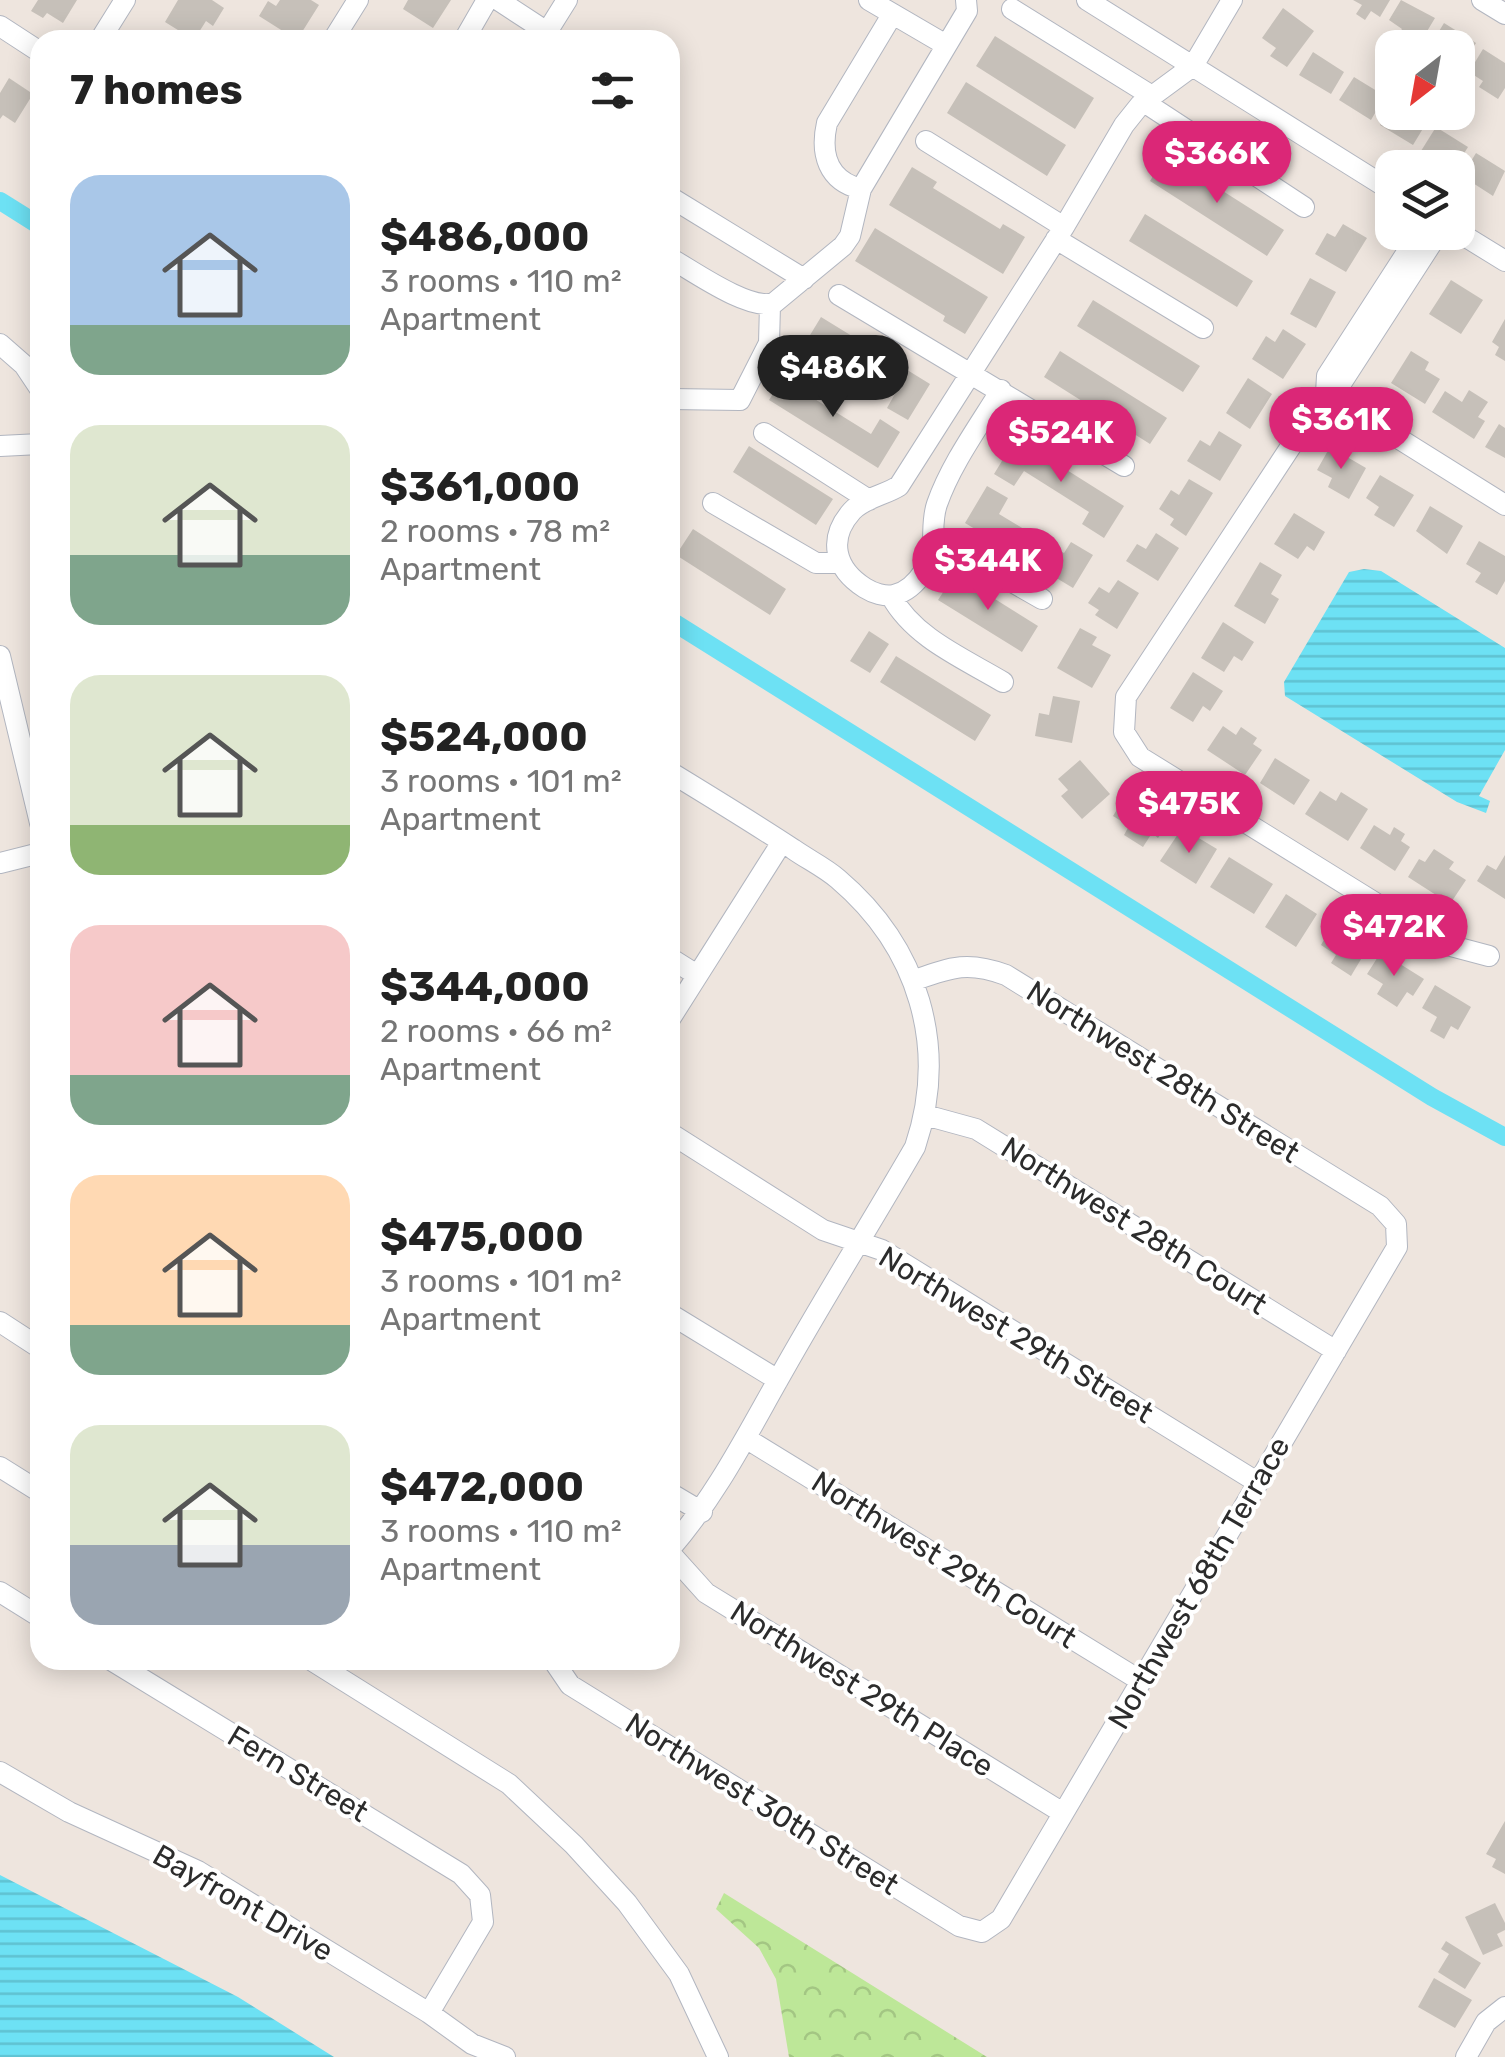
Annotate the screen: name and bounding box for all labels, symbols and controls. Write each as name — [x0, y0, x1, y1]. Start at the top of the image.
north arrow — [1375, 30, 1475, 130]
map controls — [1375, 30, 1475, 250]
icon: filters — [585, 63, 640, 118]
text: 7 homes — [70, 65, 243, 115]
pin: $366K — [1147, 121, 1287, 206]
text: $366K — [1164, 134, 1270, 172]
button: layers — [1375, 150, 1475, 250]
text: $486,000 — [380, 212, 590, 262]
icon: home — [150, 215, 270, 335]
text: 3 rooms · 110 m² — [380, 262, 622, 300]
text: Apartment — [380, 300, 541, 338]
pin: $486K — [763, 335, 903, 420]
text: $486K — [780, 348, 886, 386]
pin: $361K — [1271, 387, 1411, 472]
pin: $524K — [991, 400, 1131, 485]
text: $361K — [1291, 400, 1391, 438]
text: $524K — [1008, 413, 1114, 451]
text: $361,000 — [380, 462, 580, 512]
icon: home — [150, 465, 270, 585]
text: 2 rooms · 78 m² — [380, 512, 610, 550]
pin: $344K — [918, 528, 1058, 613]
text: $344K — [934, 541, 1042, 579]
text: Apartment — [380, 550, 541, 588]
text: $524,000 — [380, 712, 588, 762]
icon: home — [150, 715, 270, 835]
text: 3 rooms · 101 m² — [380, 762, 622, 800]
pin: $475K — [1119, 771, 1259, 856]
text: $475K — [1138, 784, 1240, 822]
text: Apartment — [380, 800, 541, 838]
pin: $472K — [1324, 894, 1464, 979]
text: $472K — [1343, 907, 1445, 945]
text: $344,000 — [380, 962, 590, 1012]
icon: home — [150, 965, 270, 1085]
street label: Northwest 28th Street — [1020, 973, 1306, 1171]
text: 2 rooms · 66 m² — [380, 1012, 612, 1050]
text: Apartment — [380, 1050, 541, 1088]
street label: Northwest 28th Court — [994, 1130, 1274, 1323]
text: $475,000 — [380, 1212, 584, 1262]
icon: home — [150, 1215, 270, 1335]
street label: Northwest 29th Street — [872, 1239, 1160, 1431]
text: 3 rooms · 101 m² — [380, 1262, 622, 1300]
text: Apartment — [380, 1300, 541, 1338]
street label: Northwest 68th Terrace — [1101, 1430, 1297, 1736]
text: $472,000 — [380, 1462, 584, 1512]
street label: Northwest 29th Court — [805, 1464, 1083, 1656]
icon: home — [150, 1465, 270, 1585]
text: 3 rooms · 110 m² — [380, 1512, 622, 1550]
text: Apartment — [380, 1550, 541, 1588]
street label: Northwest 29th Place — [724, 1593, 1000, 1785]
street label: Northwest 30th Street — [619, 1705, 905, 1903]
street label: Fern Street — [221, 1718, 375, 1830]
street label: Bayfront Drive — [147, 1837, 339, 1969]

